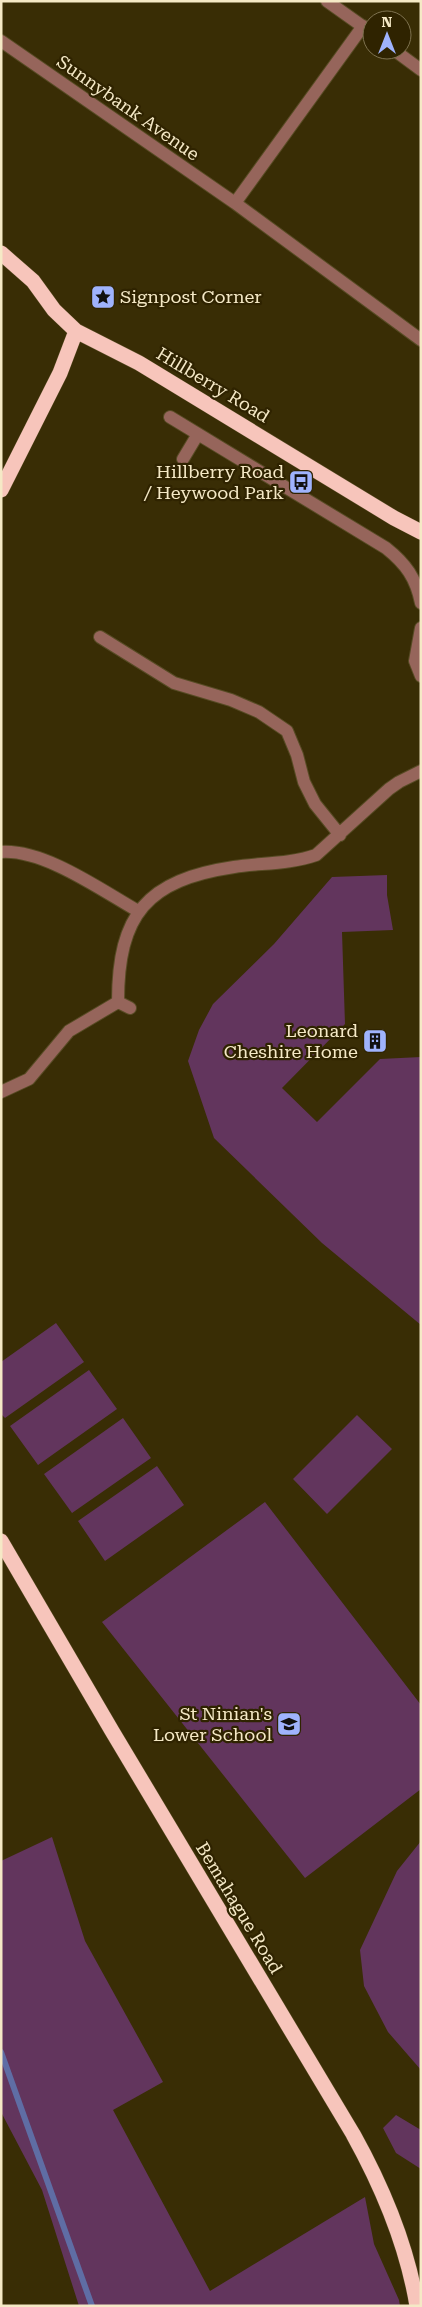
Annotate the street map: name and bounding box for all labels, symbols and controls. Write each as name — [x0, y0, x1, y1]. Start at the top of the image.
north arrow — [362, 10, 412, 60]
text: N — [382, 14, 393, 30]
street label: Sunnybank Avenue — [53, 50, 204, 165]
place icon: Signpost Corner — [90, 284, 116, 310]
place label: Signpost Corner — [120, 286, 262, 307]
street label: Hillberry Road — [153, 343, 274, 427]
place label: Hillberry Road / Heywood Park — [143, 461, 284, 503]
bus stop icon: Hillberry Road / Heywood Park — [288, 469, 314, 495]
place label: Leonard Cheshire Home — [224, 1020, 358, 1062]
building icon: Leonard Cheshire Home — [362, 1028, 388, 1054]
place label: St Ninian's Lower School — [153, 1703, 272, 1745]
school or university icon: St Ninian's Lower School — [276, 1711, 302, 1737]
street label: Bemahague Road — [192, 1838, 287, 1978]

